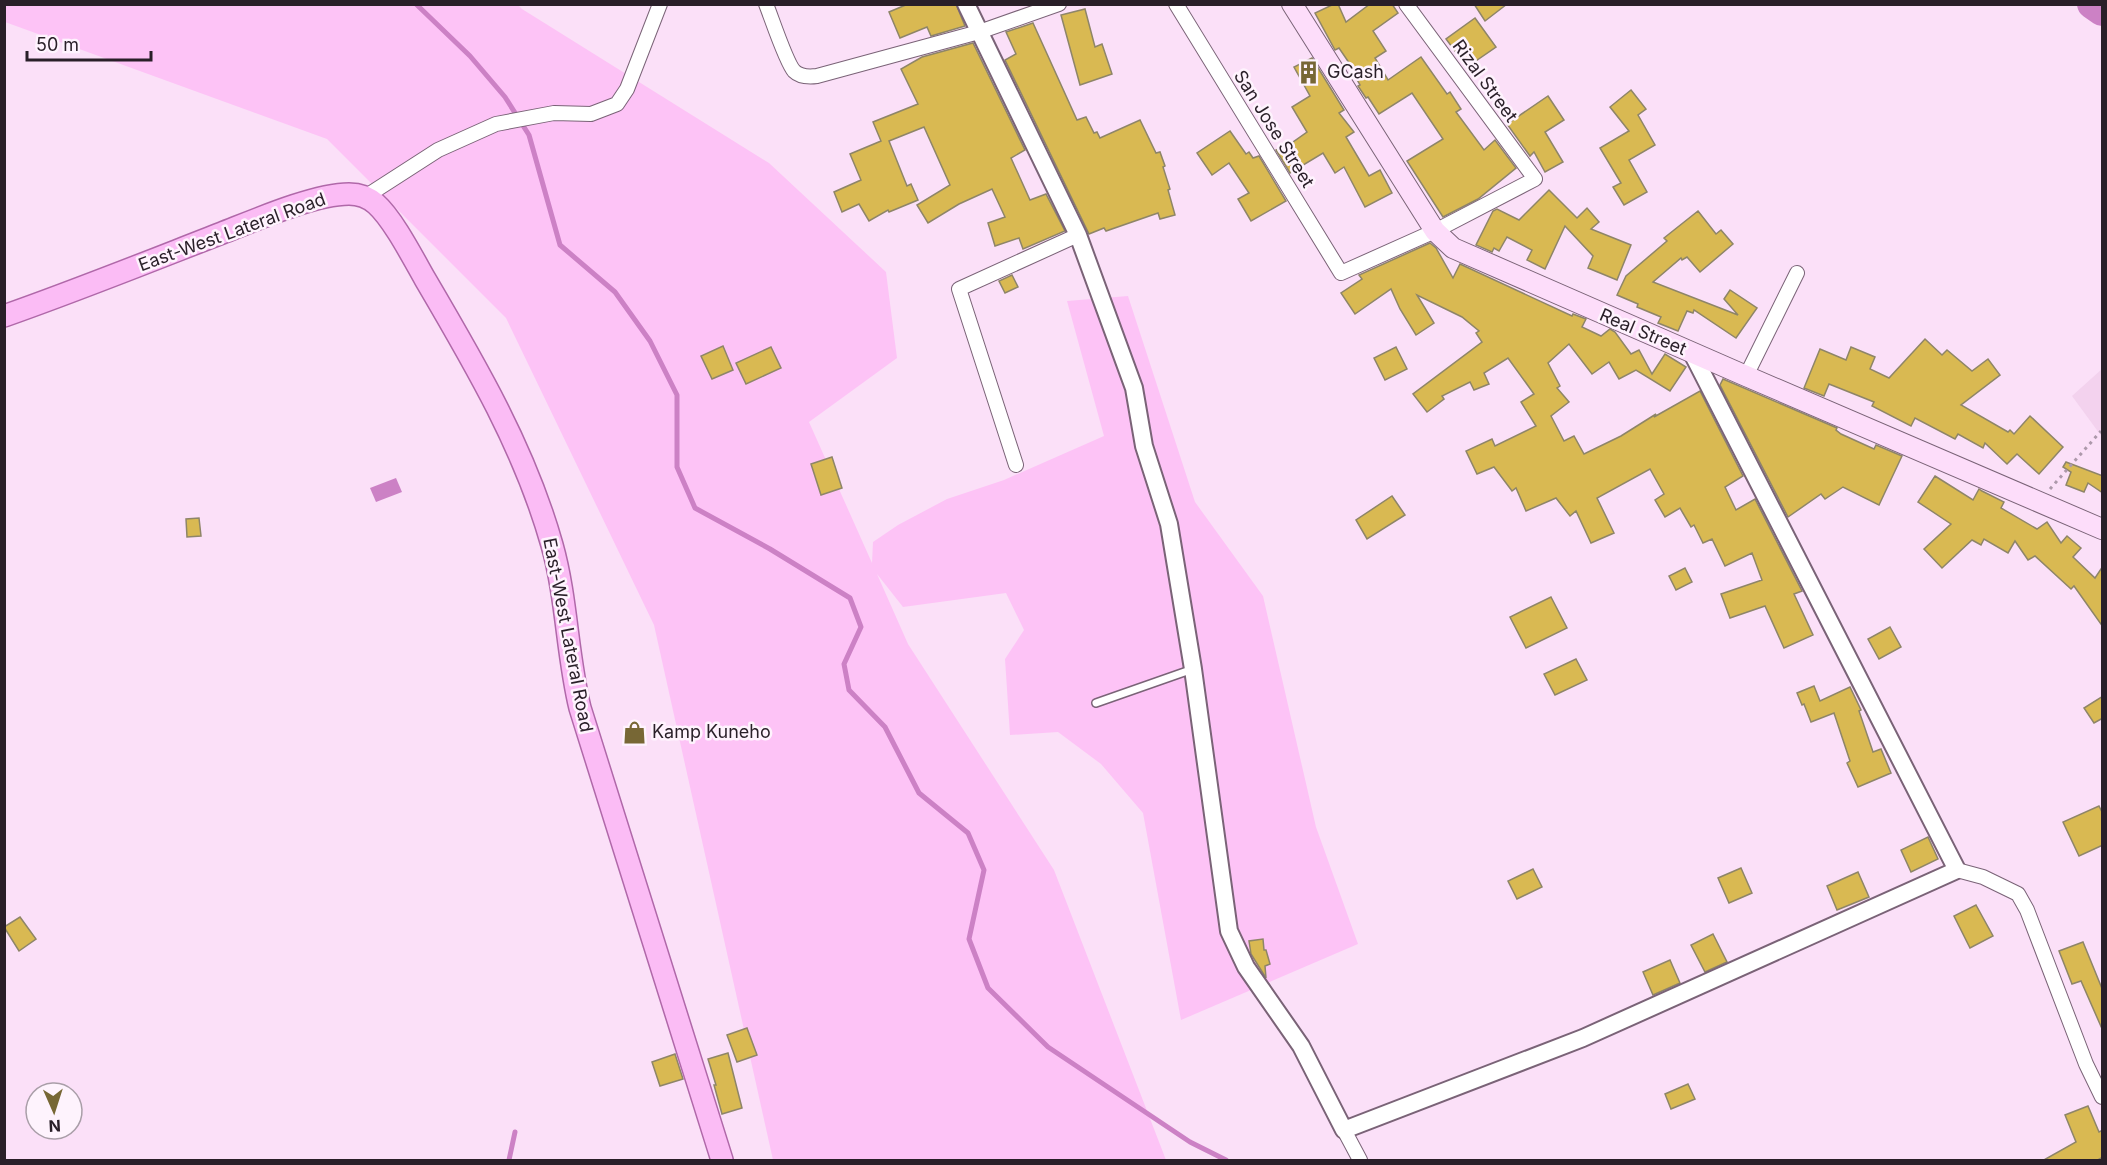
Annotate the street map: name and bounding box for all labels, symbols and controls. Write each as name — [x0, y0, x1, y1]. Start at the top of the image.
scale bar — [27, 24, 152, 62]
text: 50 m — [36, 34, 79, 55]
street label: Rizal Street — [1449, 36, 1522, 126]
building icon: GCash — [1296, 59, 1322, 85]
place label: GCash — [1327, 61, 1384, 82]
street label: San Jose Street — [1230, 66, 1319, 191]
street label: East-West Lateral Road — [136, 188, 328, 275]
street label: Real Street — [1597, 304, 1690, 359]
street label: East-West Lateral Road — [539, 536, 598, 734]
shop icon: Kamp Kuneho — [621, 719, 647, 745]
place label: Kamp Kuneho — [652, 721, 771, 742]
north arrow — [24, 1081, 84, 1141]
text: N — [48, 1116, 61, 1136]

